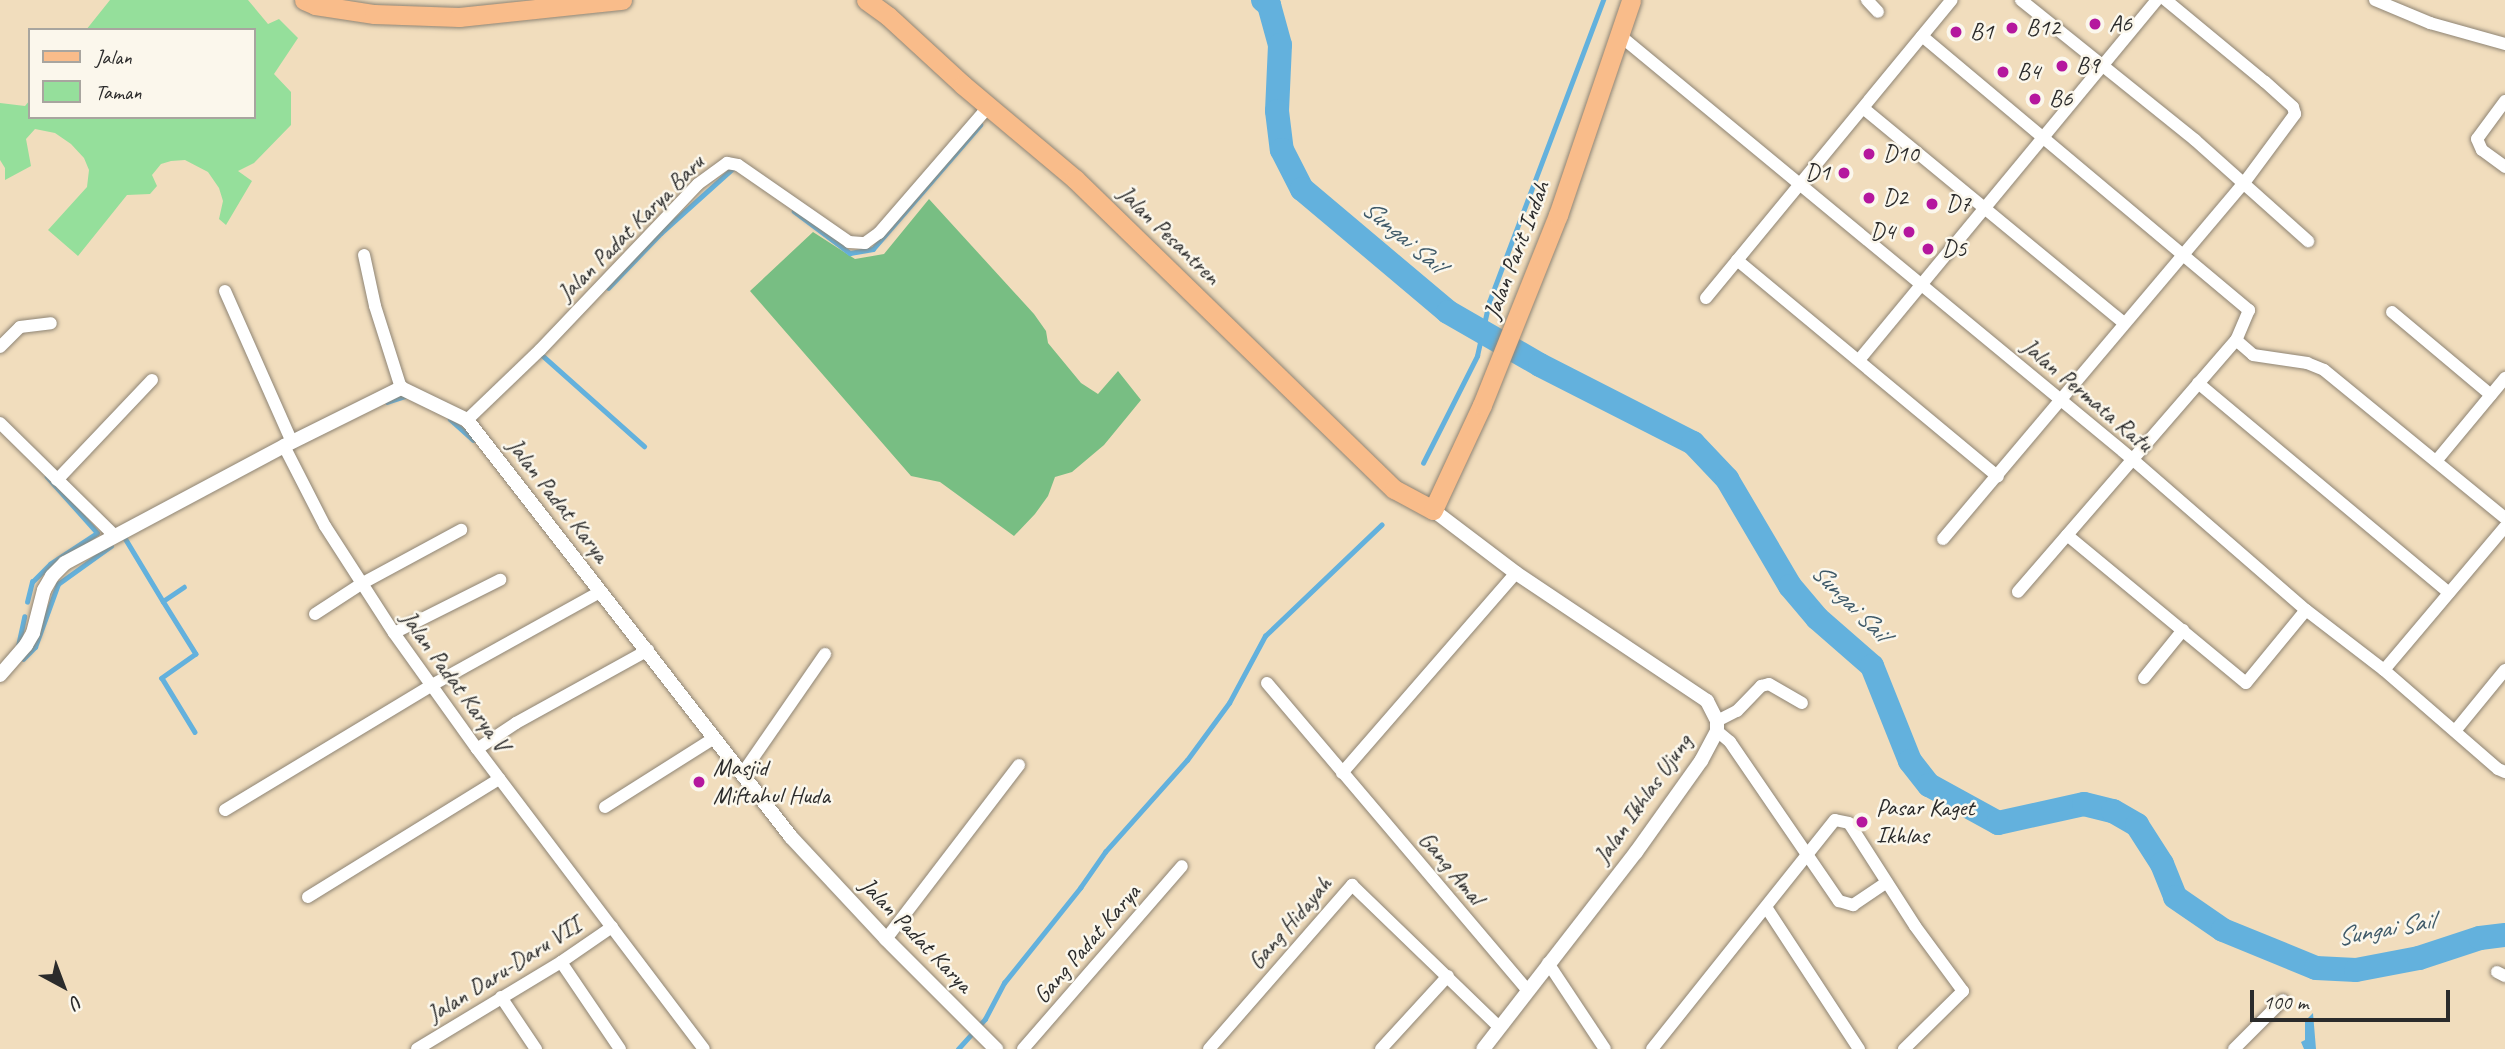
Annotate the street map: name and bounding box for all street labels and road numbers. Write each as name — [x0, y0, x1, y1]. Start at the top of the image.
street label: Jalan Padat Karya Baru — [552, 149, 710, 307]
street label: Jalan Parit Indah — [1477, 177, 1557, 323]
street label: Jalan Pesantren — [1112, 179, 1226, 291]
street label: Jalan Permata Ratu — [2015, 332, 2159, 458]
street label: Jalan Padat Karya — [501, 432, 615, 568]
street label: Jalan Padat Karya V — [394, 605, 516, 757]
street label: Jalan Ikhlas Ujung — [1588, 729, 1698, 869]
street label: Gang Amal — [1412, 825, 1490, 911]
street label: Jalan Padat Karya — [854, 871, 978, 999]
street label: Gang Hidayah — [1242, 871, 1338, 975]
street label: Gang Padat Karya — [1027, 878, 1147, 1010]
street label: Jalan Daru-Daru VII — [421, 911, 587, 1029]

